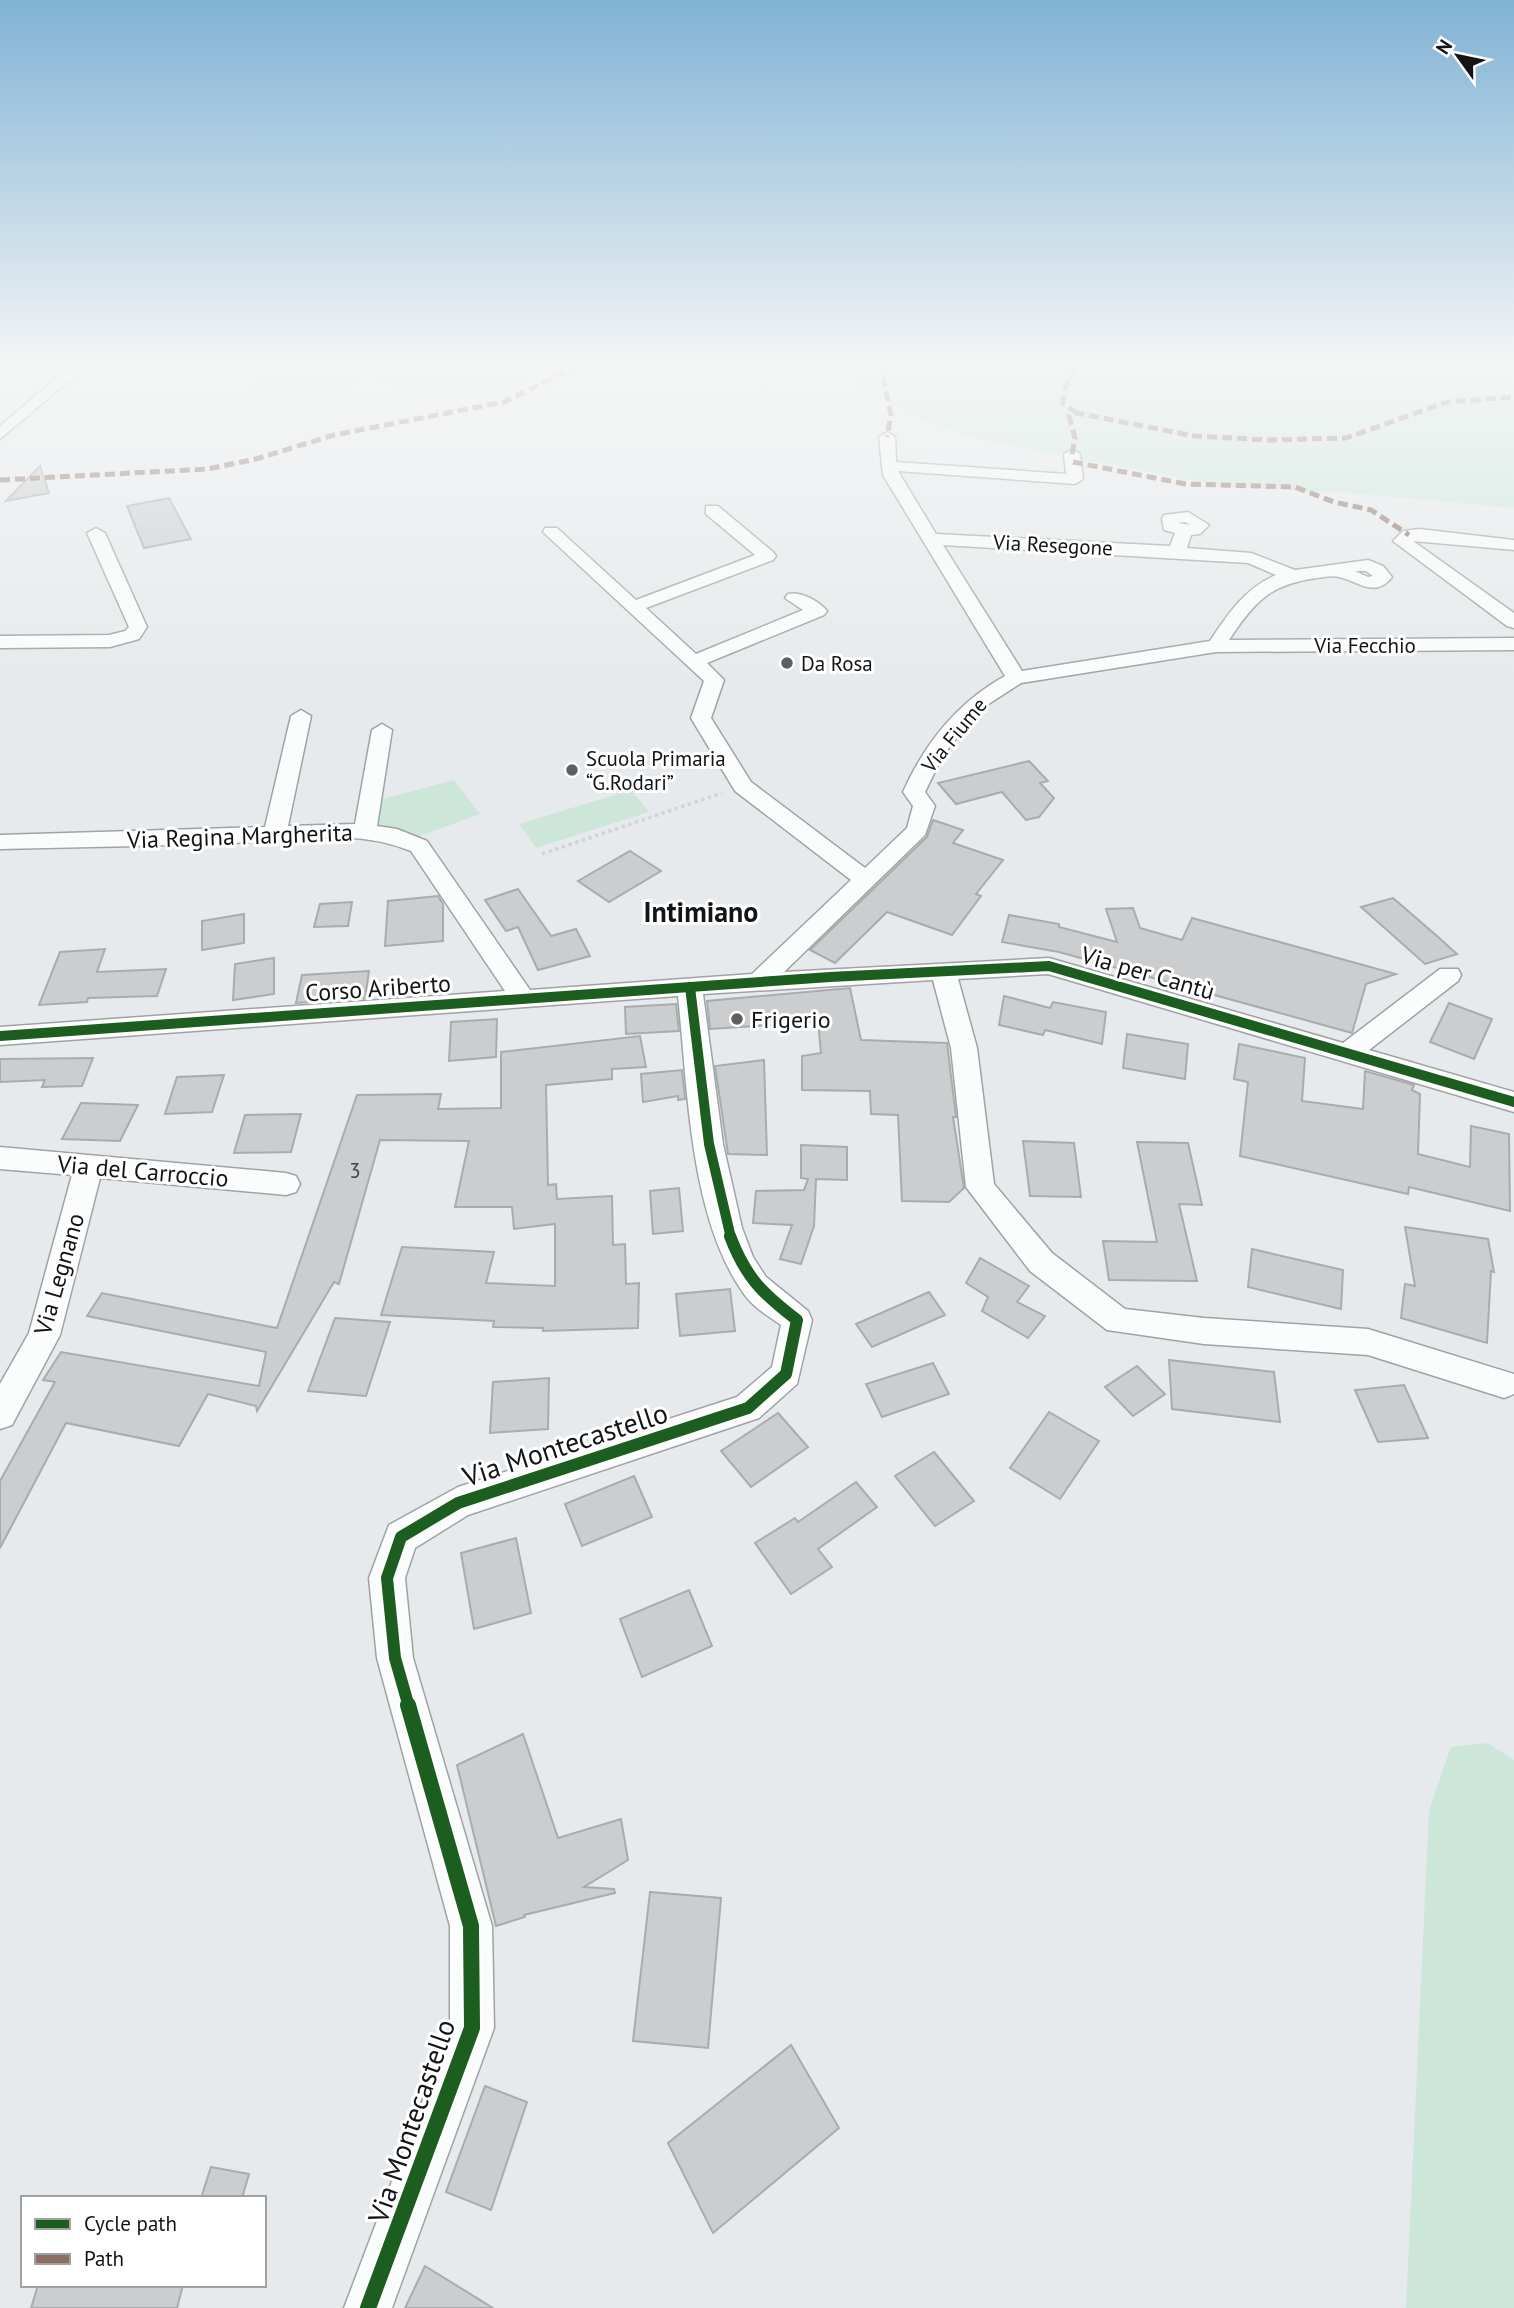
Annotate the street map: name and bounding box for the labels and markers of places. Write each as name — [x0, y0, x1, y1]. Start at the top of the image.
place label: Da Rosa — [801, 650, 873, 677]
marker: Da Rosa — [779, 655, 795, 671]
place label: Scuola Primaria “G.Rodari” — [586, 745, 726, 796]
marker: Scuola Primaria “G.Rodari” — [564, 762, 580, 778]
place label: Frigerio — [751, 1004, 831, 1035]
marker: Frigerio — [729, 1011, 745, 1027]

